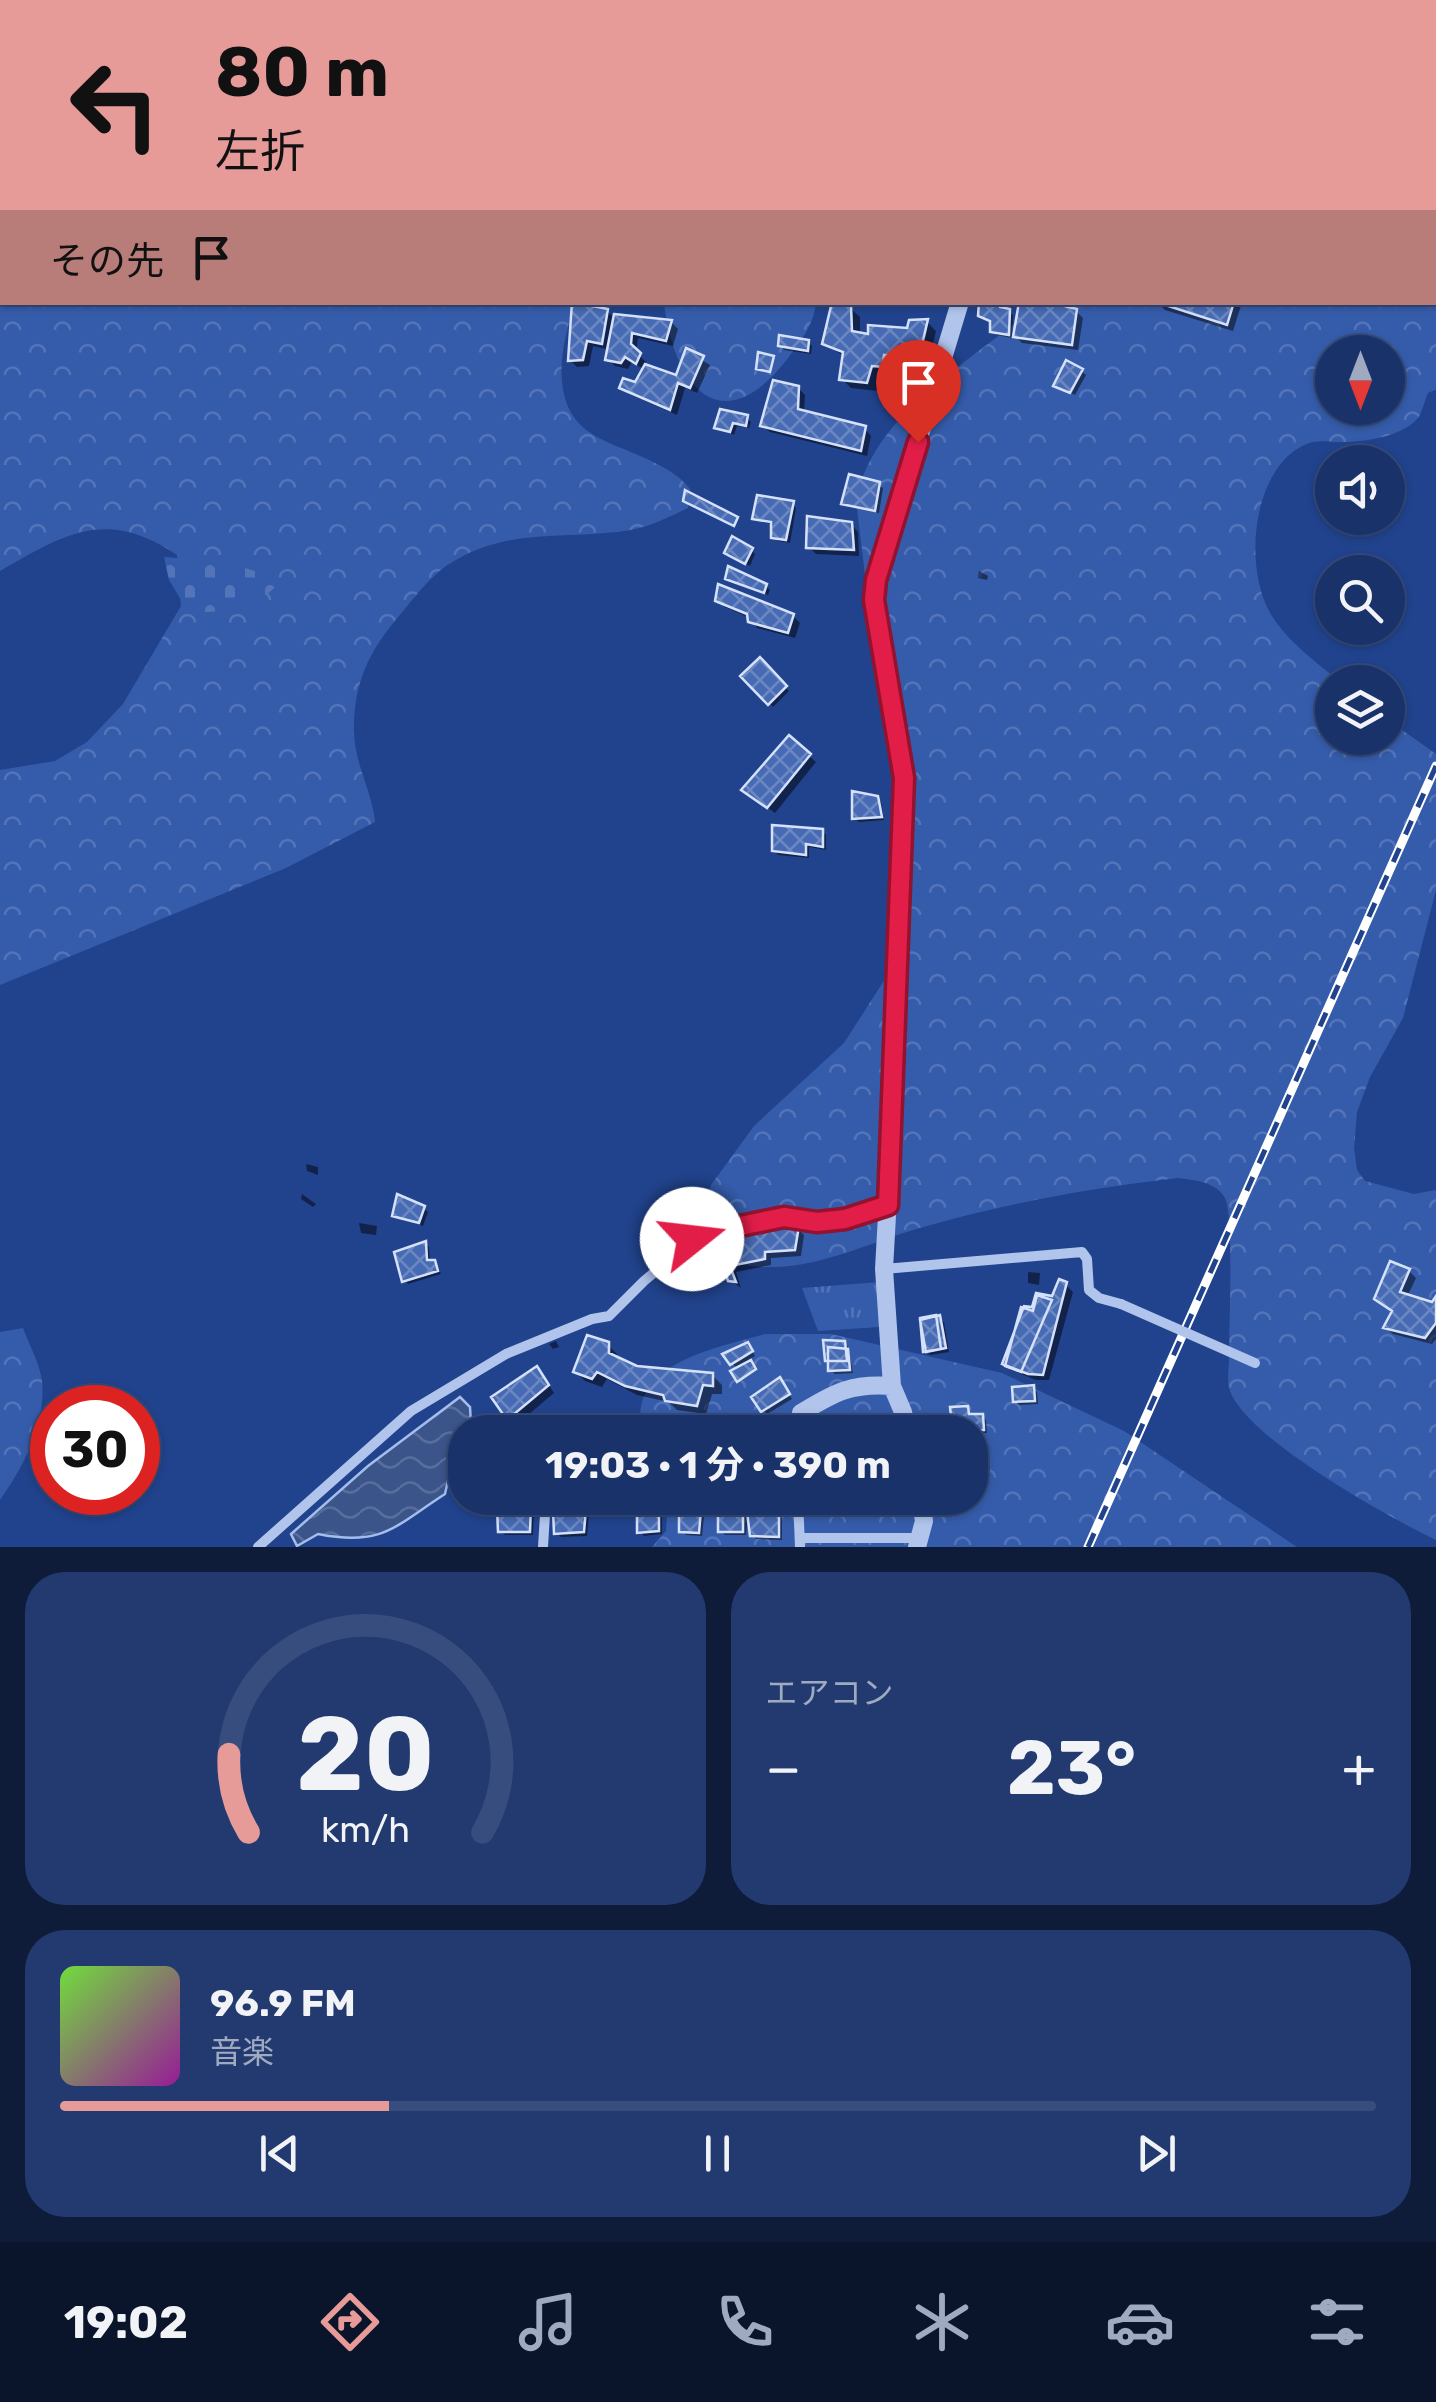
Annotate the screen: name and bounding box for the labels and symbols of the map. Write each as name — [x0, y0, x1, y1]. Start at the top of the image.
north arrow — [1315, 335, 1405, 425]
pin — [876, 340, 961, 443]
position arrow — [640, 1187, 744, 1291]
speed limit sign: 30 — [30, 1385, 160, 1515]

